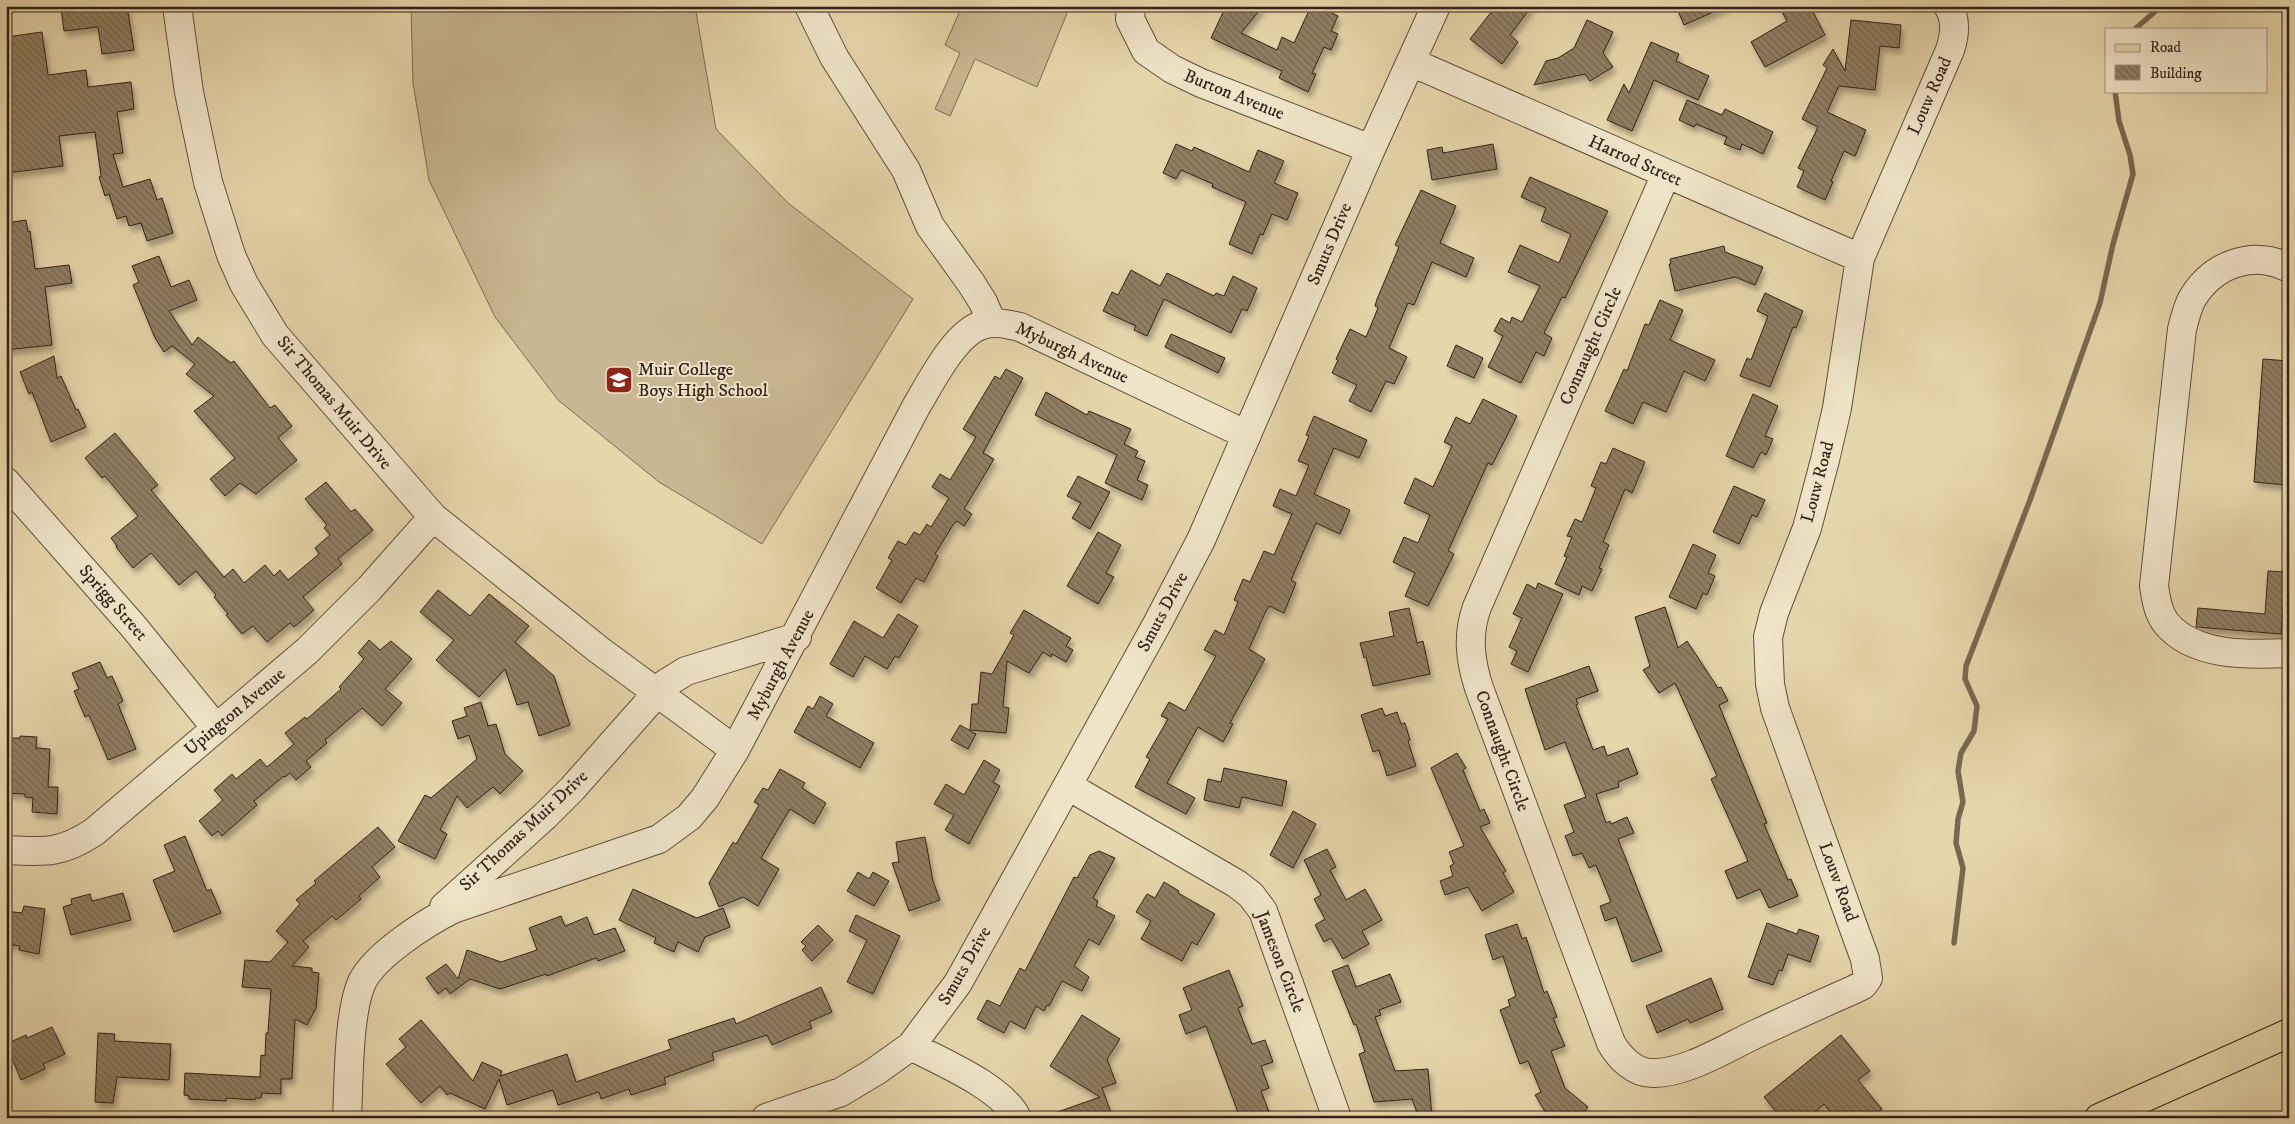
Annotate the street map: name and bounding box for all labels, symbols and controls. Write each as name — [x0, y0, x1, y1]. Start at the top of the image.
legend — [2105, 28, 2268, 92]
text: Road — [2150, 38, 2182, 57]
street label: Louw Road — [1903, 54, 1957, 138]
text: Building — [2150, 64, 2202, 83]
street label: Burton Avenue — [1181, 65, 1287, 125]
street label: Harrod Street — [1585, 131, 1686, 192]
street label: Smuts Drive — [1303, 200, 1357, 288]
street label: Connaught Circle — [1555, 283, 1627, 409]
street label: Myburgh Avenue — [1012, 317, 1132, 389]
street label: Sir Thomas Muir Drive — [272, 332, 396, 474]
place label: Muir College Boys High School — [638, 359, 768, 402]
school or university icon: Muir College Boys High School — [604, 365, 634, 395]
street label: Louw Road — [1797, 439, 1839, 525]
street label: Sprigg Street — [74, 560, 152, 646]
street label: Smuts Drive — [1133, 568, 1193, 656]
street label: Myburgh Avenue — [743, 606, 819, 724]
street label: Upington Avenue — [180, 663, 290, 761]
street label: Connaught Circle — [1470, 687, 1534, 815]
street label: Sir Thomas Muir Drive — [455, 766, 593, 896]
street label: Louw Road — [1813, 839, 1863, 925]
street label: Jameson Circle — [1250, 906, 1309, 1016]
street label: Smuts Drive — [934, 923, 996, 1009]

